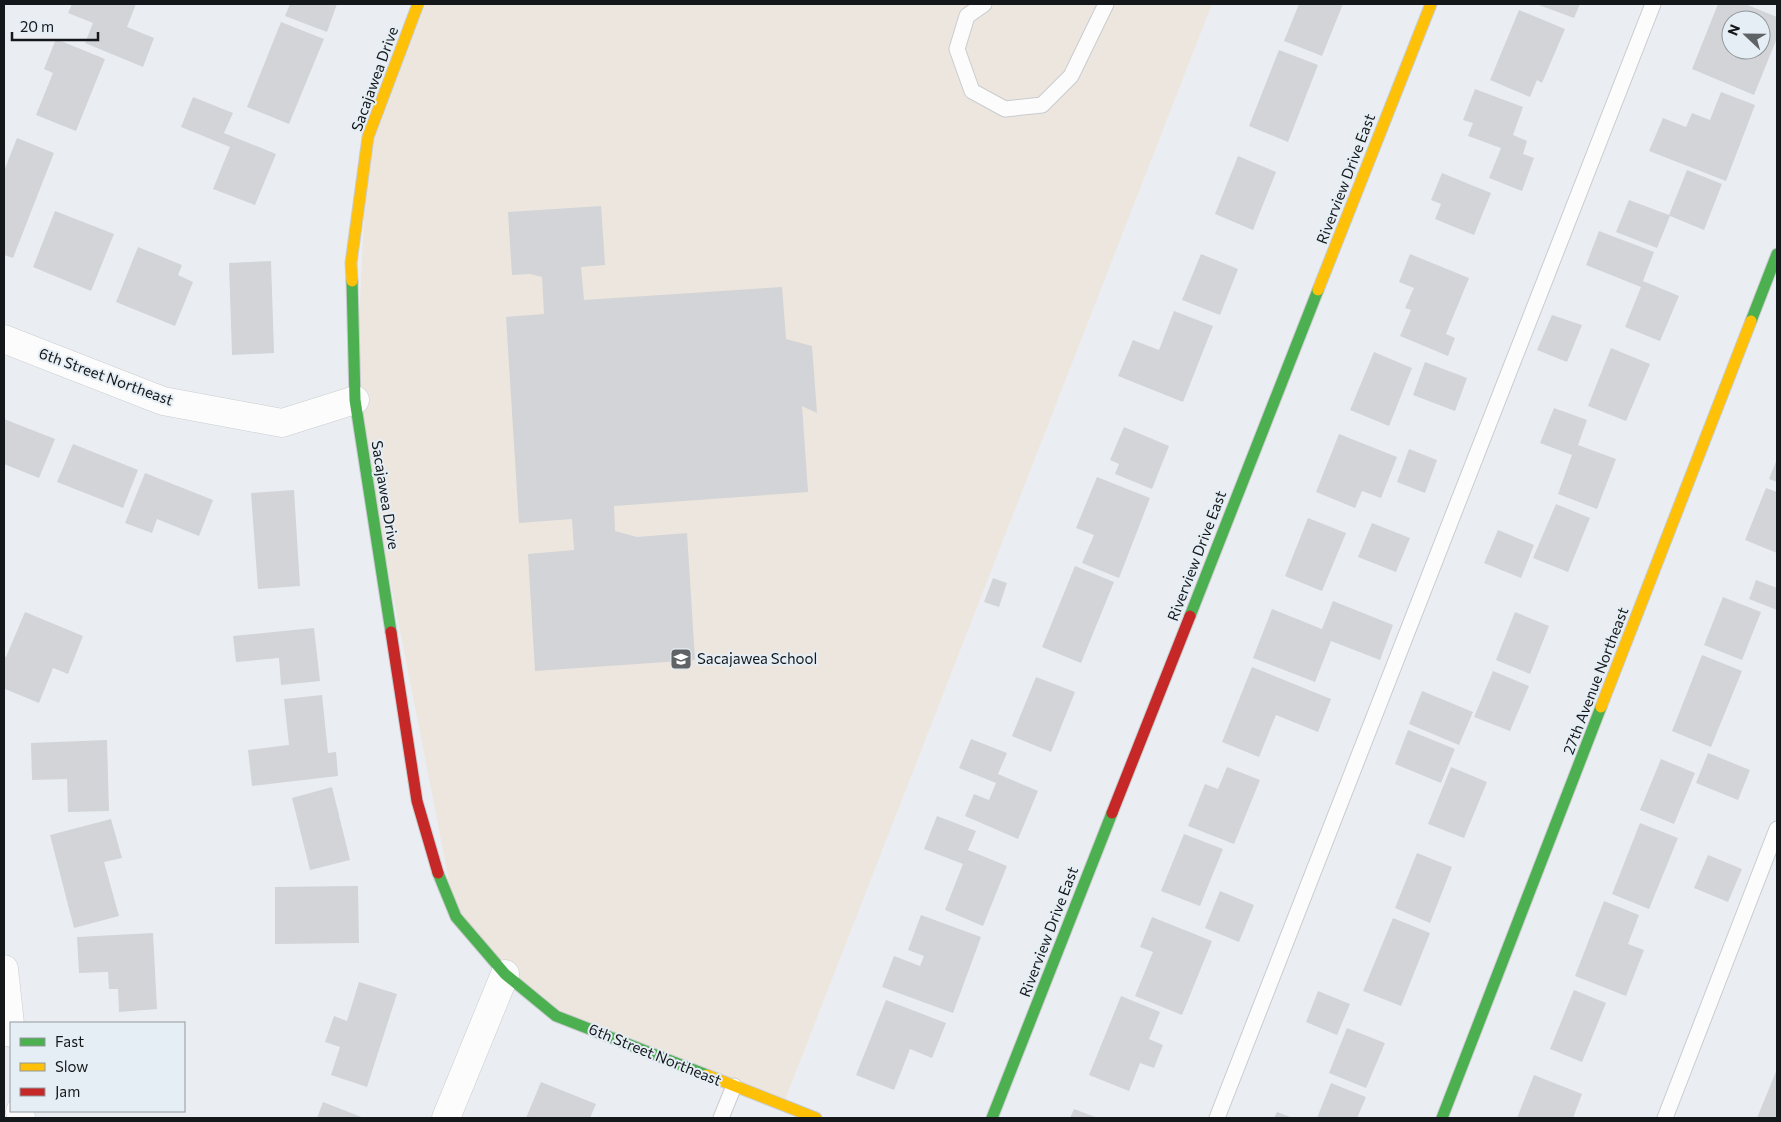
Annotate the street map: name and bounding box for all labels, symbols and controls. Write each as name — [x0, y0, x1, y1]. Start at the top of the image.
scale bar — [12, 10, 99, 42]
north arrow — [1721, 10, 1771, 60]
text: 20 m — [20, 17, 54, 35]
text: N — [1724, 22, 1743, 38]
street label: Sacajawea Drive — [347, 24, 401, 133]
street label: Riverview Drive East — [1312, 111, 1378, 246]
street label: 6th Street Northeast — [37, 343, 176, 409]
street label: Sacajawea Drive — [368, 439, 403, 551]
street label: Riverview Drive East — [1163, 488, 1229, 623]
street label: 27th Avenue Northeast — [1559, 604, 1631, 757]
school or university icon: Sacajawea School — [669, 647, 693, 671]
place label: Sacajawea School — [697, 649, 817, 667]
street label: Riverview Drive East — [1015, 864, 1081, 999]
street label: 6th Street Northeast — [586, 1019, 724, 1089]
legend — [10, 1022, 185, 1112]
text: Fast — [55, 1032, 84, 1050]
text: Slow — [55, 1057, 88, 1075]
text: Jam — [55, 1082, 80, 1100]

